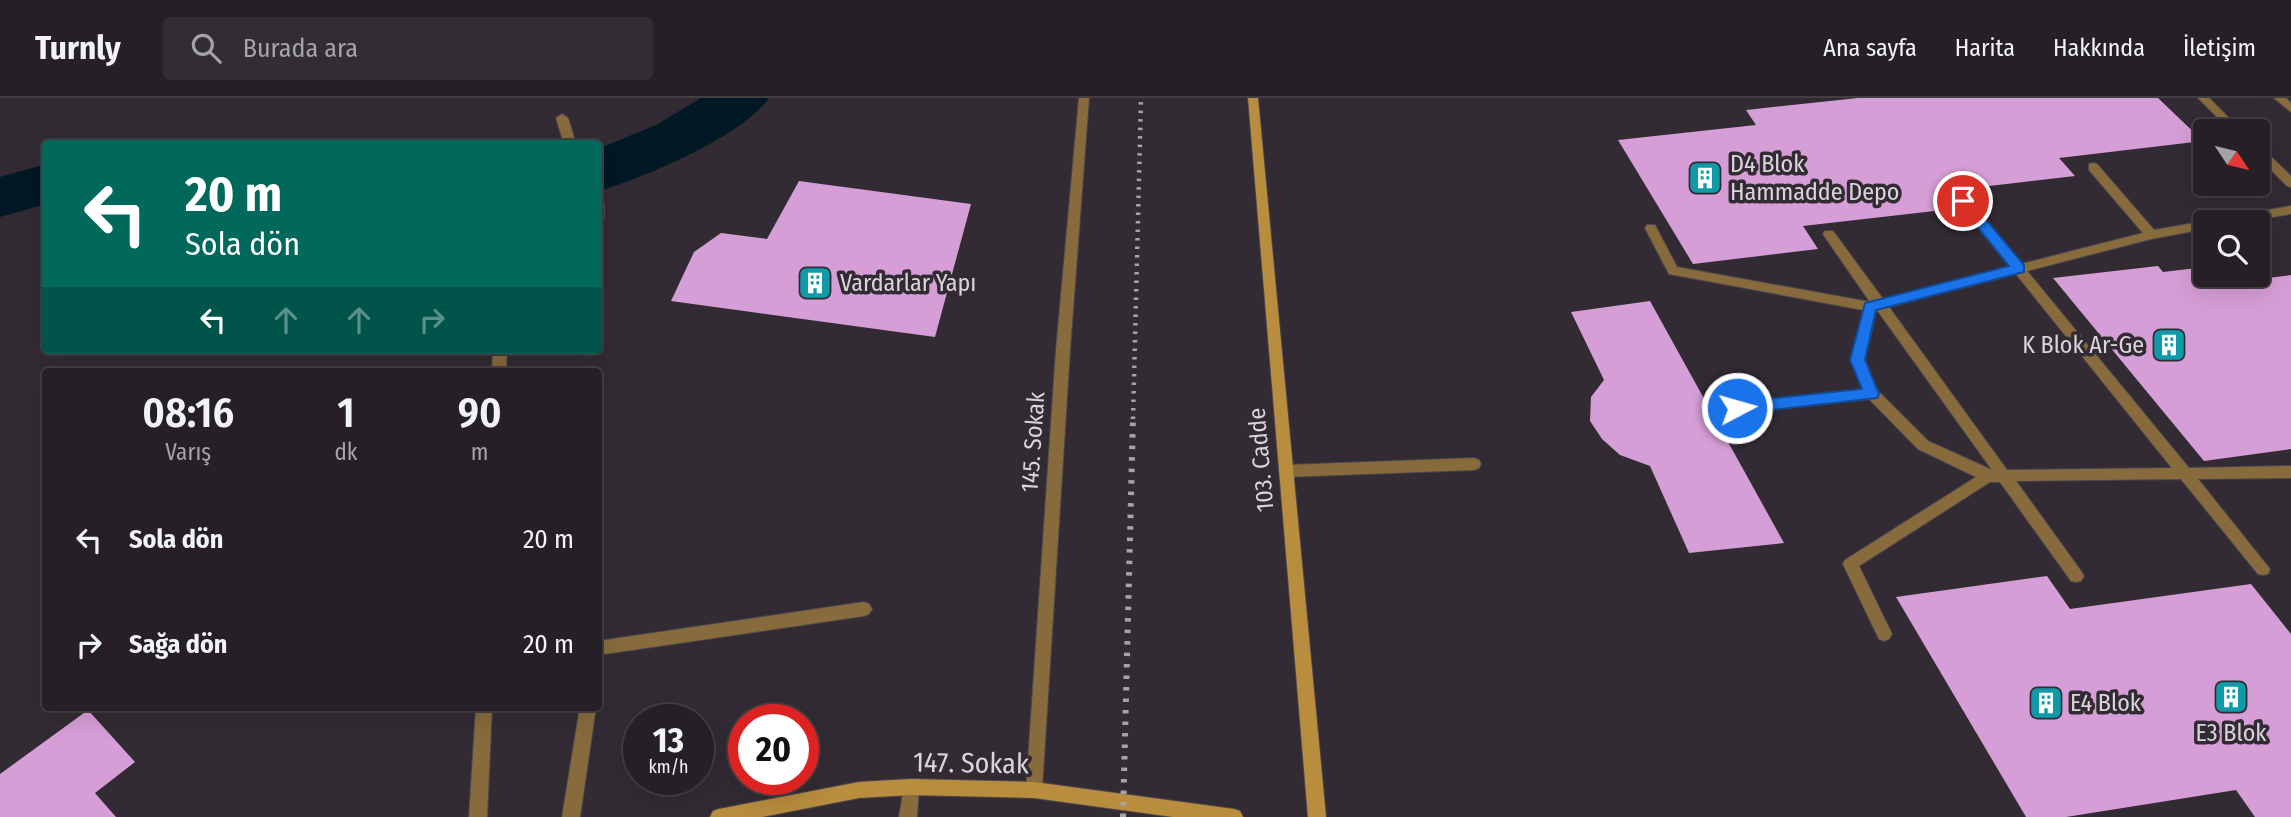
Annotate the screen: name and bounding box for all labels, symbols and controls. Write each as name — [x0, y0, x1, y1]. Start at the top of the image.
search box — [163, 17, 653, 80]
text: Turnly — [35, 28, 121, 68]
icon: search — [187, 29, 225, 67]
text: Burada ara — [243, 33, 358, 64]
text: Ana sayfa — [1823, 34, 1917, 62]
text: Harita — [1955, 34, 2015, 62]
text: Hakkında — [2053, 34, 2145, 62]
text: İletişim — [2183, 34, 2256, 62]
north arrow — [2193, 119, 2270, 196]
map controls — [2193, 119, 2270, 287]
place label: D4 Blok Hammadde Depo — [1730, 150, 1899, 206]
building icon: D4 Blok Hammadde Depo — [1686, 159, 1724, 197]
text: 20 m — [185, 165, 282, 224]
icon: left — [70, 168, 161, 259]
pin — [1933, 171, 1993, 231]
icon: arrive — [1944, 182, 1982, 220]
button: search — [2193, 210, 2270, 287]
text: Sola dön — [185, 225, 300, 263]
building icon: Vardarlar Yapı — [796, 264, 834, 302]
place label: Vardarlar Yapı — [840, 269, 976, 297]
icon: left — [194, 301, 232, 339]
icon: ahead — [267, 301, 305, 339]
icon: ahead — [340, 301, 378, 339]
icon: right — [413, 301, 451, 339]
building icon: K Blok Ar-Ge — [2150, 326, 2188, 364]
place label: K Blok Ar-Ge — [2022, 331, 2144, 359]
position arrow — [1700, 371, 1774, 445]
text: 08:16 — [142, 388, 234, 438]
text: 1 — [337, 388, 355, 438]
text: 90 — [458, 388, 502, 438]
street label: 145. Sokak — [1016, 390, 1051, 493]
street label: 103. Cadde — [1243, 407, 1279, 513]
text: Varış — [165, 438, 211, 466]
text: dk — [334, 438, 357, 466]
text: m — [471, 438, 489, 466]
icon: left — [70, 521, 108, 559]
text: Sola dön — [129, 524, 223, 555]
text: 20 m — [523, 524, 574, 555]
icon: right — [70, 626, 108, 664]
text: Sağa dön — [129, 629, 228, 660]
text: 20 m — [523, 629, 574, 660]
building icon: E3 Blok — [2212, 678, 2250, 716]
building icon: E4 Blok — [2027, 684, 2065, 722]
place label: E4 Blok — [2070, 689, 2142, 717]
speed limit sign: 20 — [728, 704, 819, 795]
text: 13 — [653, 719, 684, 761]
place label: E3 Blok — [2196, 719, 2267, 747]
street label: 147. Sokak — [913, 745, 1030, 781]
text: km/h — [648, 756, 689, 778]

